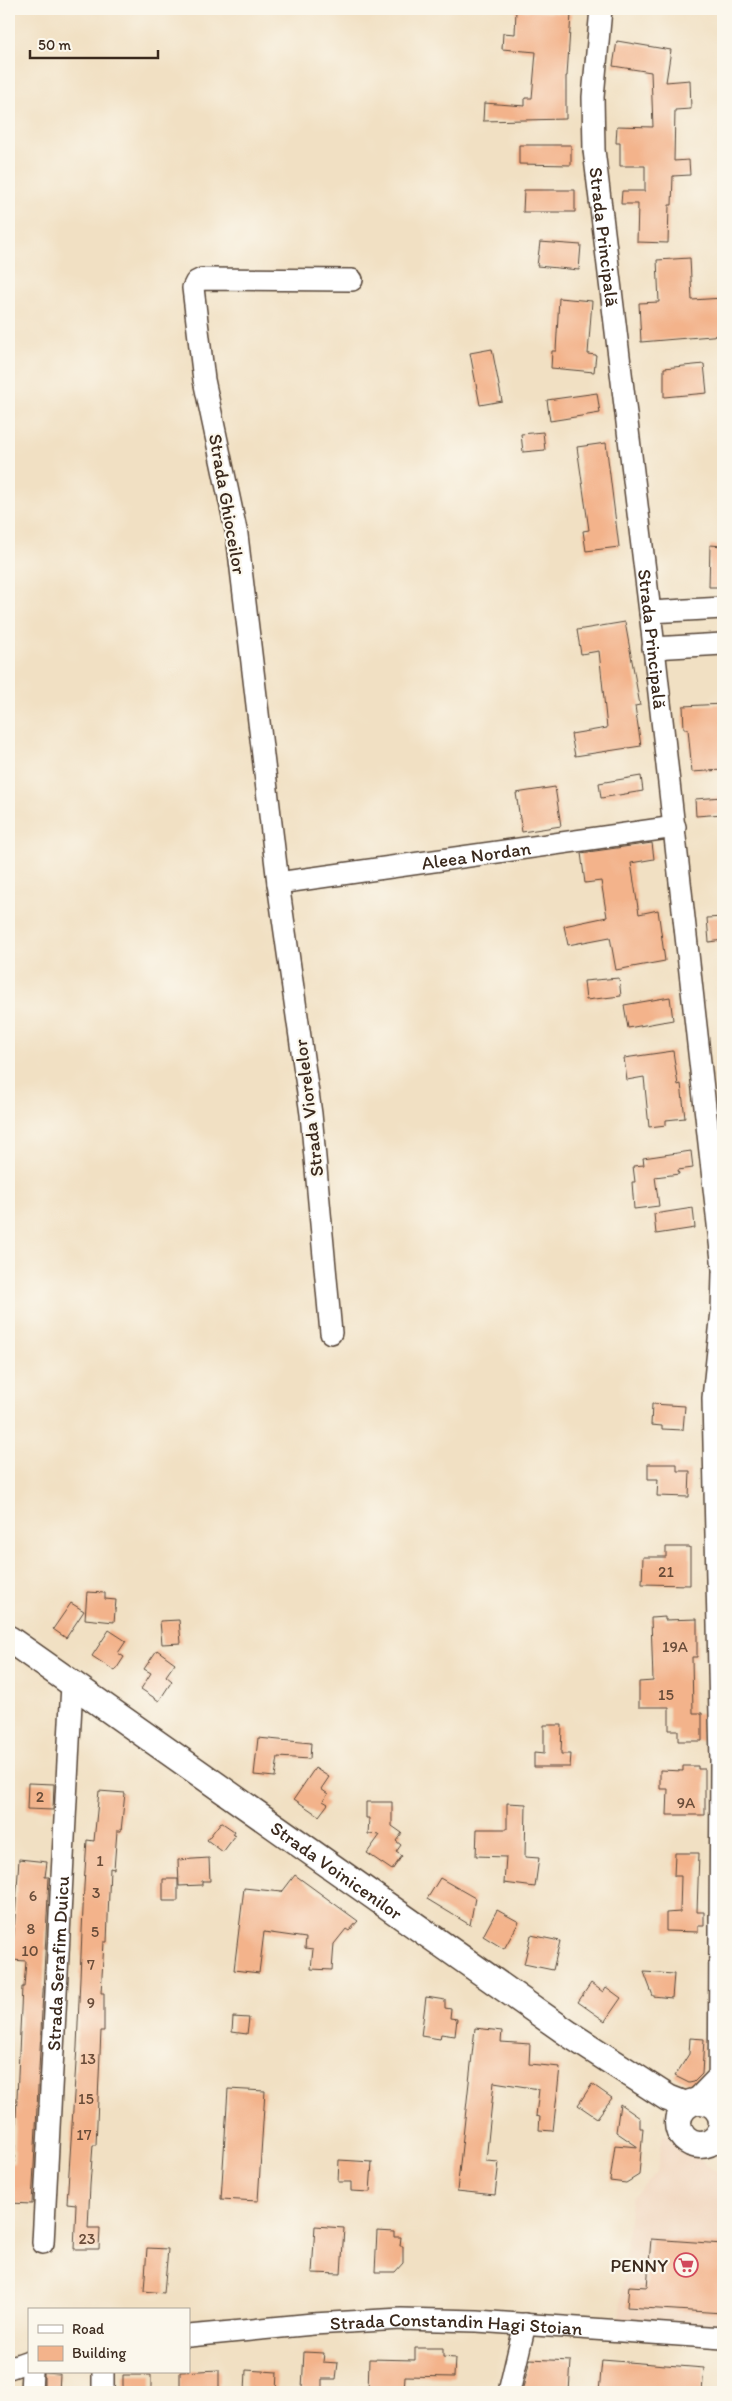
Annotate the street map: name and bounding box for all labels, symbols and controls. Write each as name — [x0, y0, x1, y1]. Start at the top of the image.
scale bar — [30, 28, 158, 60]
text: 50 m — [38, 36, 71, 54]
street label: Strada Principală — [584, 166, 624, 308]
street label: Strada Ghioceilor — [204, 432, 251, 576]
street label: Strada Principală — [633, 568, 672, 710]
street label: Aleea Nordan — [420, 836, 533, 875]
street label: Strada Viorelelor — [289, 1037, 328, 1178]
house number: 21 — [658, 1562, 674, 1581]
house number: 19A — [662, 1637, 688, 1656]
house number: 15 — [658, 1685, 674, 1704]
house number: 2 — [36, 1787, 45, 1806]
house number: 9A — [677, 1793, 695, 1812]
street label: Strada Voinicenilor — [266, 1816, 407, 1925]
house number: 1 — [96, 1851, 104, 1870]
street label: Strada Serafim Duicu — [42, 1875, 74, 2051]
house number: 3 — [92, 1883, 101, 1902]
house number: 6 — [29, 1886, 37, 1905]
house number: 8 — [27, 1919, 36, 1938]
house number: 5 — [91, 1922, 99, 1941]
house number: 10 — [21, 1941, 39, 1960]
house number: 7 — [87, 1955, 95, 1974]
house number: 9 — [87, 1993, 95, 2012]
house number: 13 — [80, 2049, 96, 2068]
house number: 15 — [78, 2089, 94, 2108]
house number: 17 — [76, 2125, 92, 2144]
house number: 23 — [78, 2229, 96, 2248]
supermarket icon: PENNY — [673, 2252, 699, 2278]
place label: PENNY — [610, 2254, 668, 2277]
legend — [28, 2308, 190, 2374]
street label: Strada Constandin Hagi Stoian — [329, 2308, 583, 2340]
text: Road — [72, 2320, 105, 2338]
text: Building — [72, 2344, 126, 2362]

